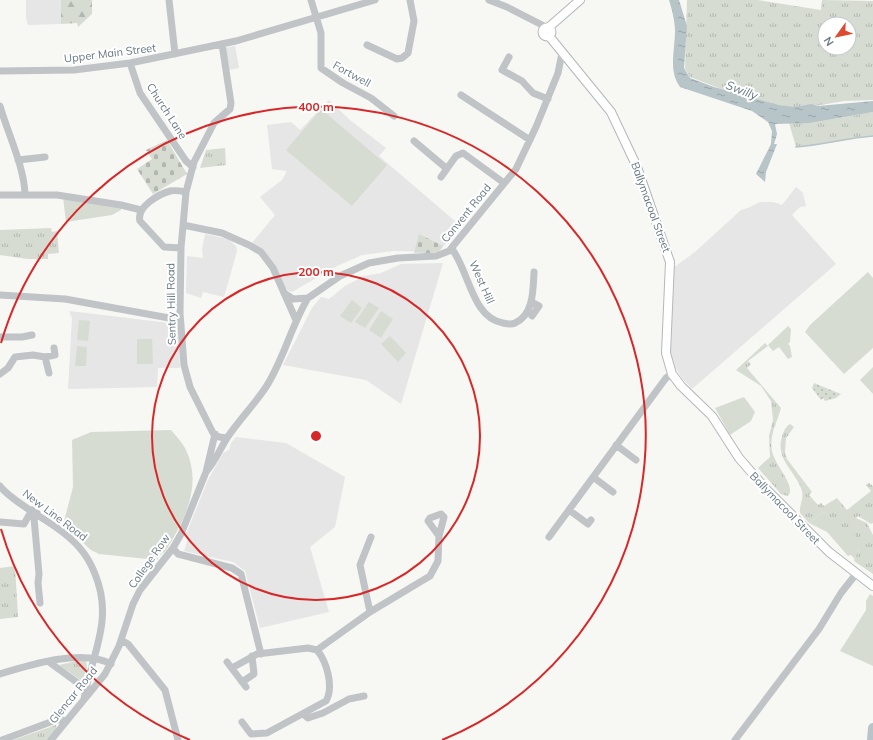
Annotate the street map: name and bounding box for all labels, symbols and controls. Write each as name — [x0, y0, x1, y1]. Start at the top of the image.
north arrow — [817, 16, 857, 56]
text: N — [820, 34, 837, 49]
street label: Upper Main Street — [63, 40, 157, 66]
street label: Fortwell — [331, 58, 373, 90]
water label: Swilly — [724, 77, 761, 103]
street label: Church Lane — [144, 80, 190, 142]
text: 400 m — [298, 99, 334, 114]
street label: Ballymacool Street — [628, 160, 674, 254]
street label: Convent Road — [438, 181, 494, 245]
street label: West Hill — [466, 258, 498, 306]
street label: Sentry Hill Road — [163, 263, 179, 345]
text: 200 m — [298, 264, 334, 279]
centre of rings — [309, 429, 323, 443]
street label: Ballymacool Street — [747, 469, 823, 547]
street label: New Line Road — [20, 486, 90, 544]
street label: College Row — [125, 531, 173, 591]
street label: Glencar Road — [46, 664, 100, 726]

